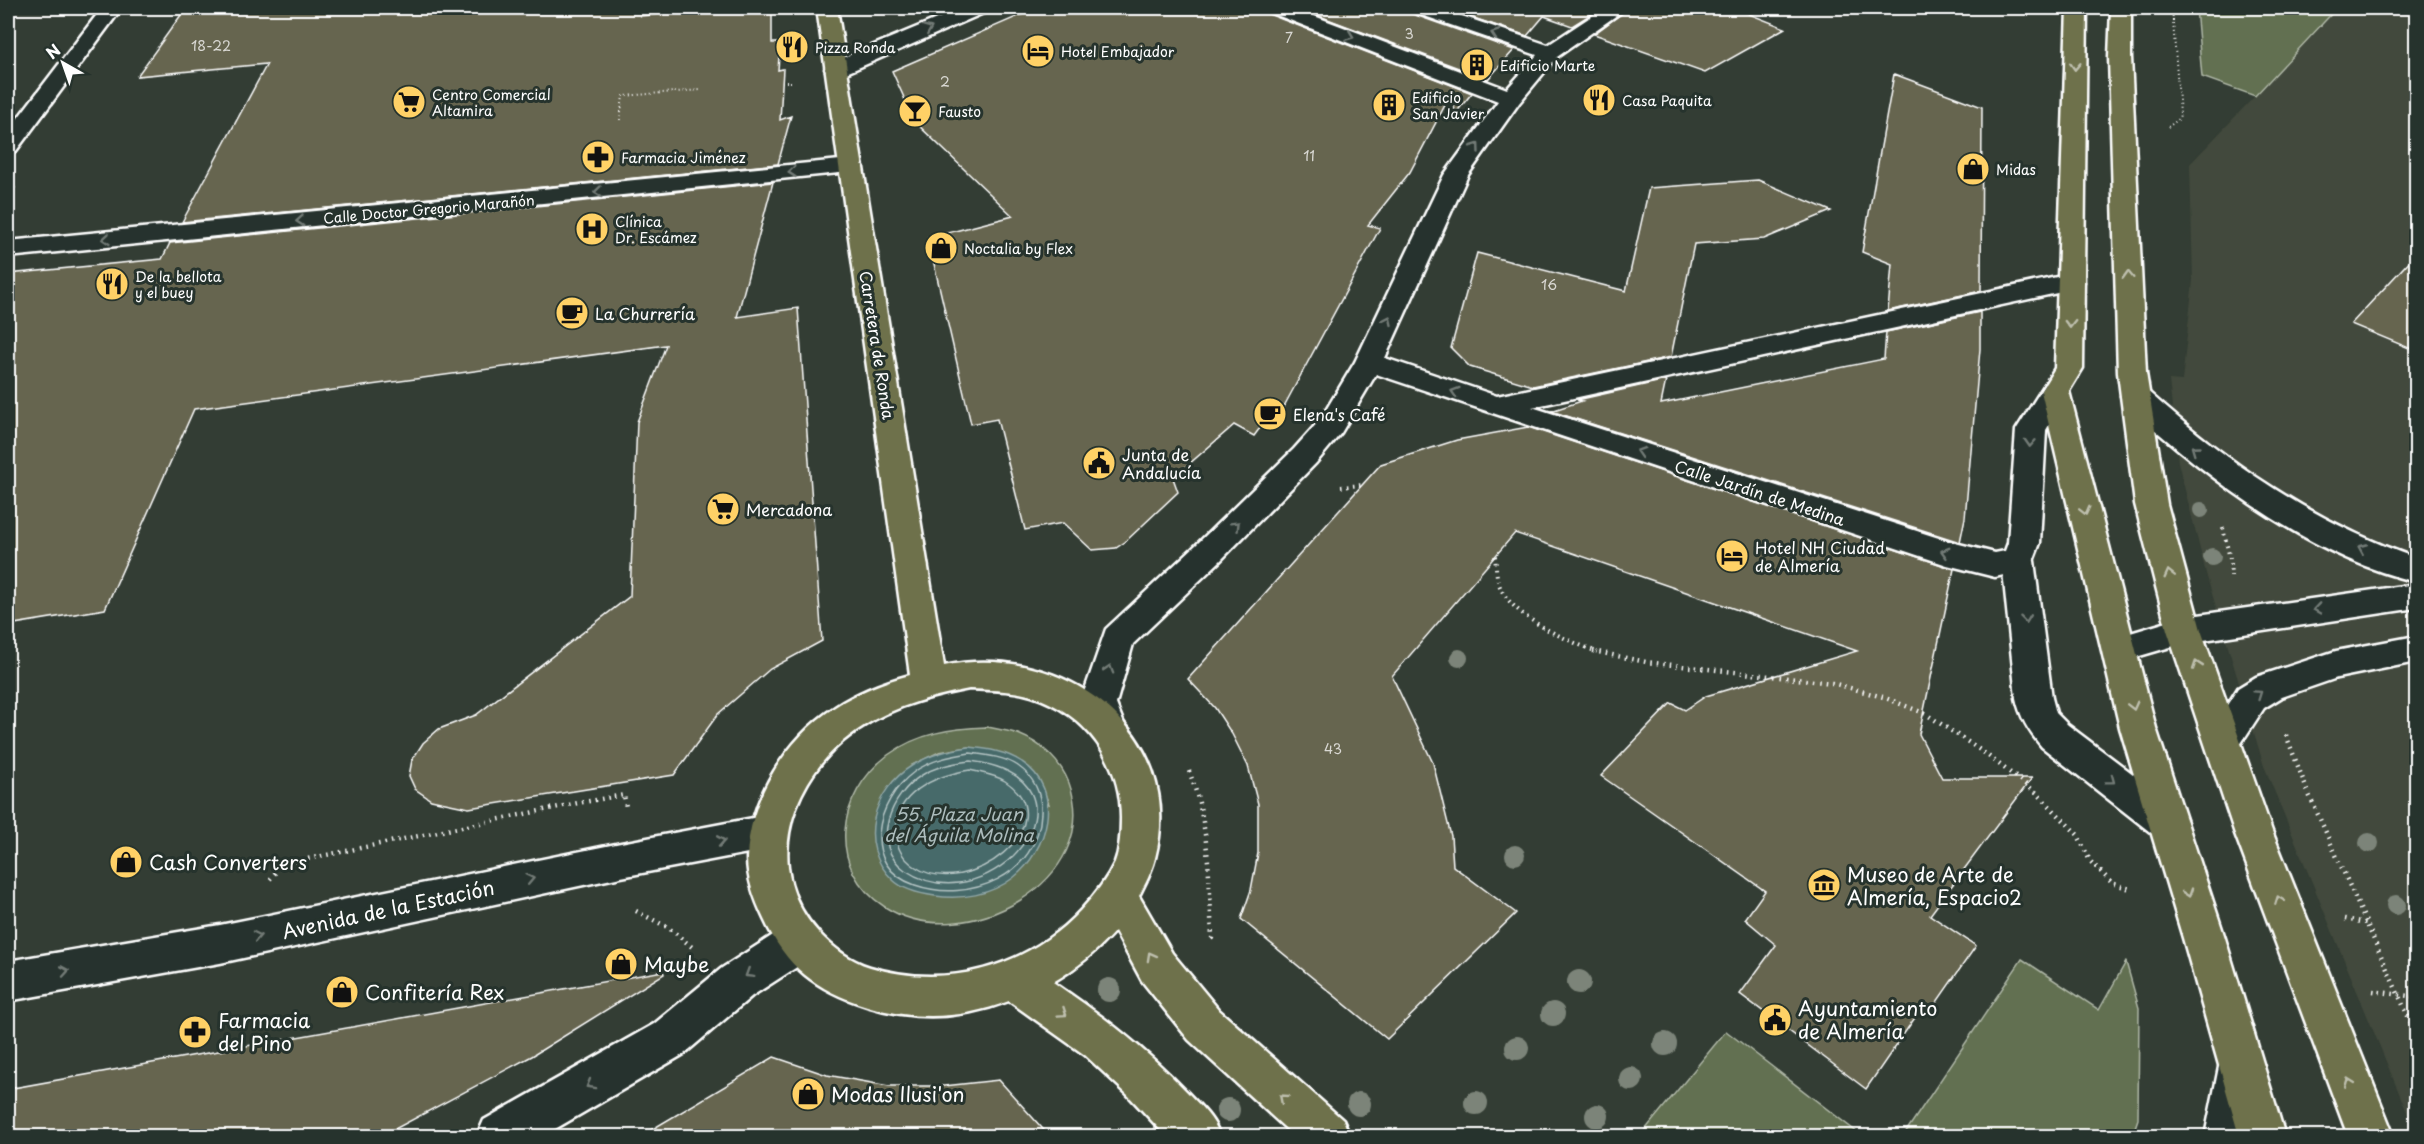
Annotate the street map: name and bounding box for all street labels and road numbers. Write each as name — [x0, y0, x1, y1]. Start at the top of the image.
street label: Calle Doctor Gregorio Marañón — [322, 189, 536, 229]
street label: Carretera de Ronda — [854, 269, 902, 421]
street label: Calle Jardín de Medina — [1672, 453, 1849, 531]
street label: Avenida de la Estación — [279, 872, 497, 946]

